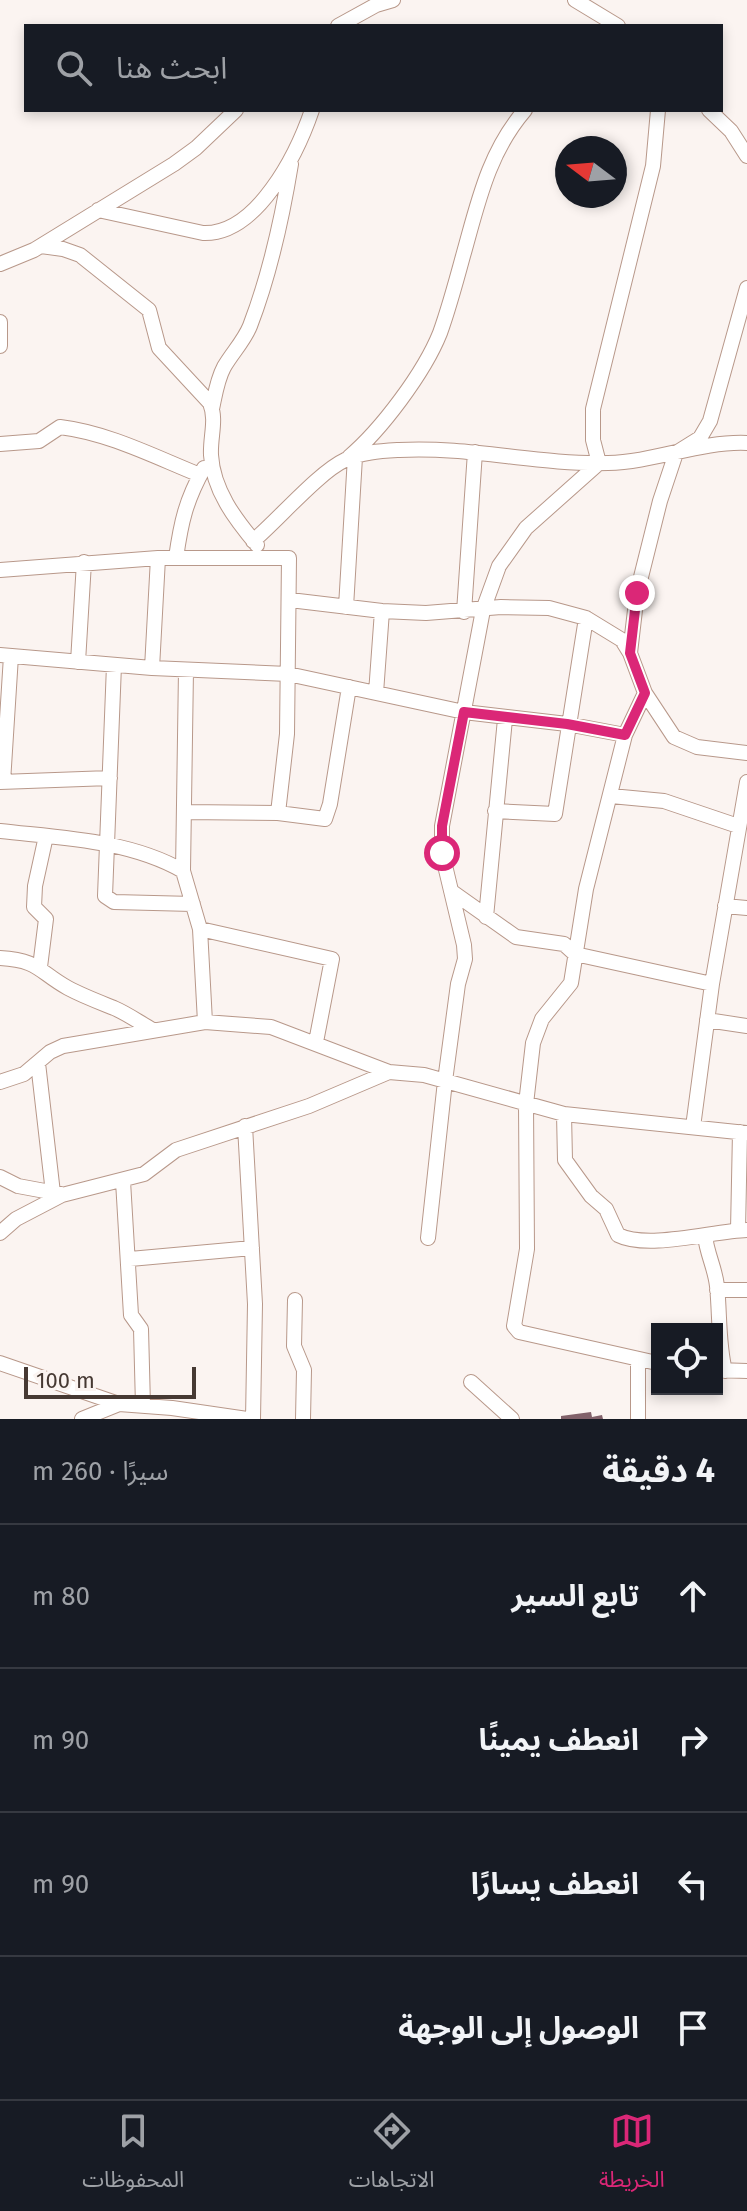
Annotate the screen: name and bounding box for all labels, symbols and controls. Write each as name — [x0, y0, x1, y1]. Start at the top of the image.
search box — [24, 24, 723, 112]
icon: search — [52, 46, 96, 90]
text: ابحث هنا — [116, 50, 227, 86]
north arrow — [555, 136, 627, 208]
route end — [619, 575, 655, 611]
route start — [424, 835, 460, 871]
map controls — [651, 1323, 723, 1395]
button: locate — [651, 1323, 723, 1395]
scale bar — [24, 1363, 196, 1399]
text: 100 m — [36, 1367, 95, 1394]
text: 4 دقيقة — [602, 1450, 715, 1491]
text: سيرًا · 260 m — [32, 1456, 168, 1487]
icon: ahead — [671, 1574, 715, 1618]
text: تابع السير — [512, 1578, 639, 1614]
text: 80 m — [32, 1581, 90, 1612]
icon: right — [671, 1718, 715, 1762]
text: انعطف يمينًا — [479, 1722, 639, 1758]
text: 90 m — [32, 1725, 89, 1756]
icon: left — [671, 1862, 715, 1906]
text: انعطف يسارًا — [471, 1866, 639, 1902]
text: 90 m — [32, 1869, 89, 1900]
icon: arrive — [671, 2006, 715, 2050]
text: الوصول إلى الوجهة — [398, 2010, 639, 2046]
tab: المحفوظات — [82, 2109, 184, 2203]
tab: الاتجاهات — [349, 2109, 435, 2203]
tab: الخريطة — [599, 2109, 665, 2203]

